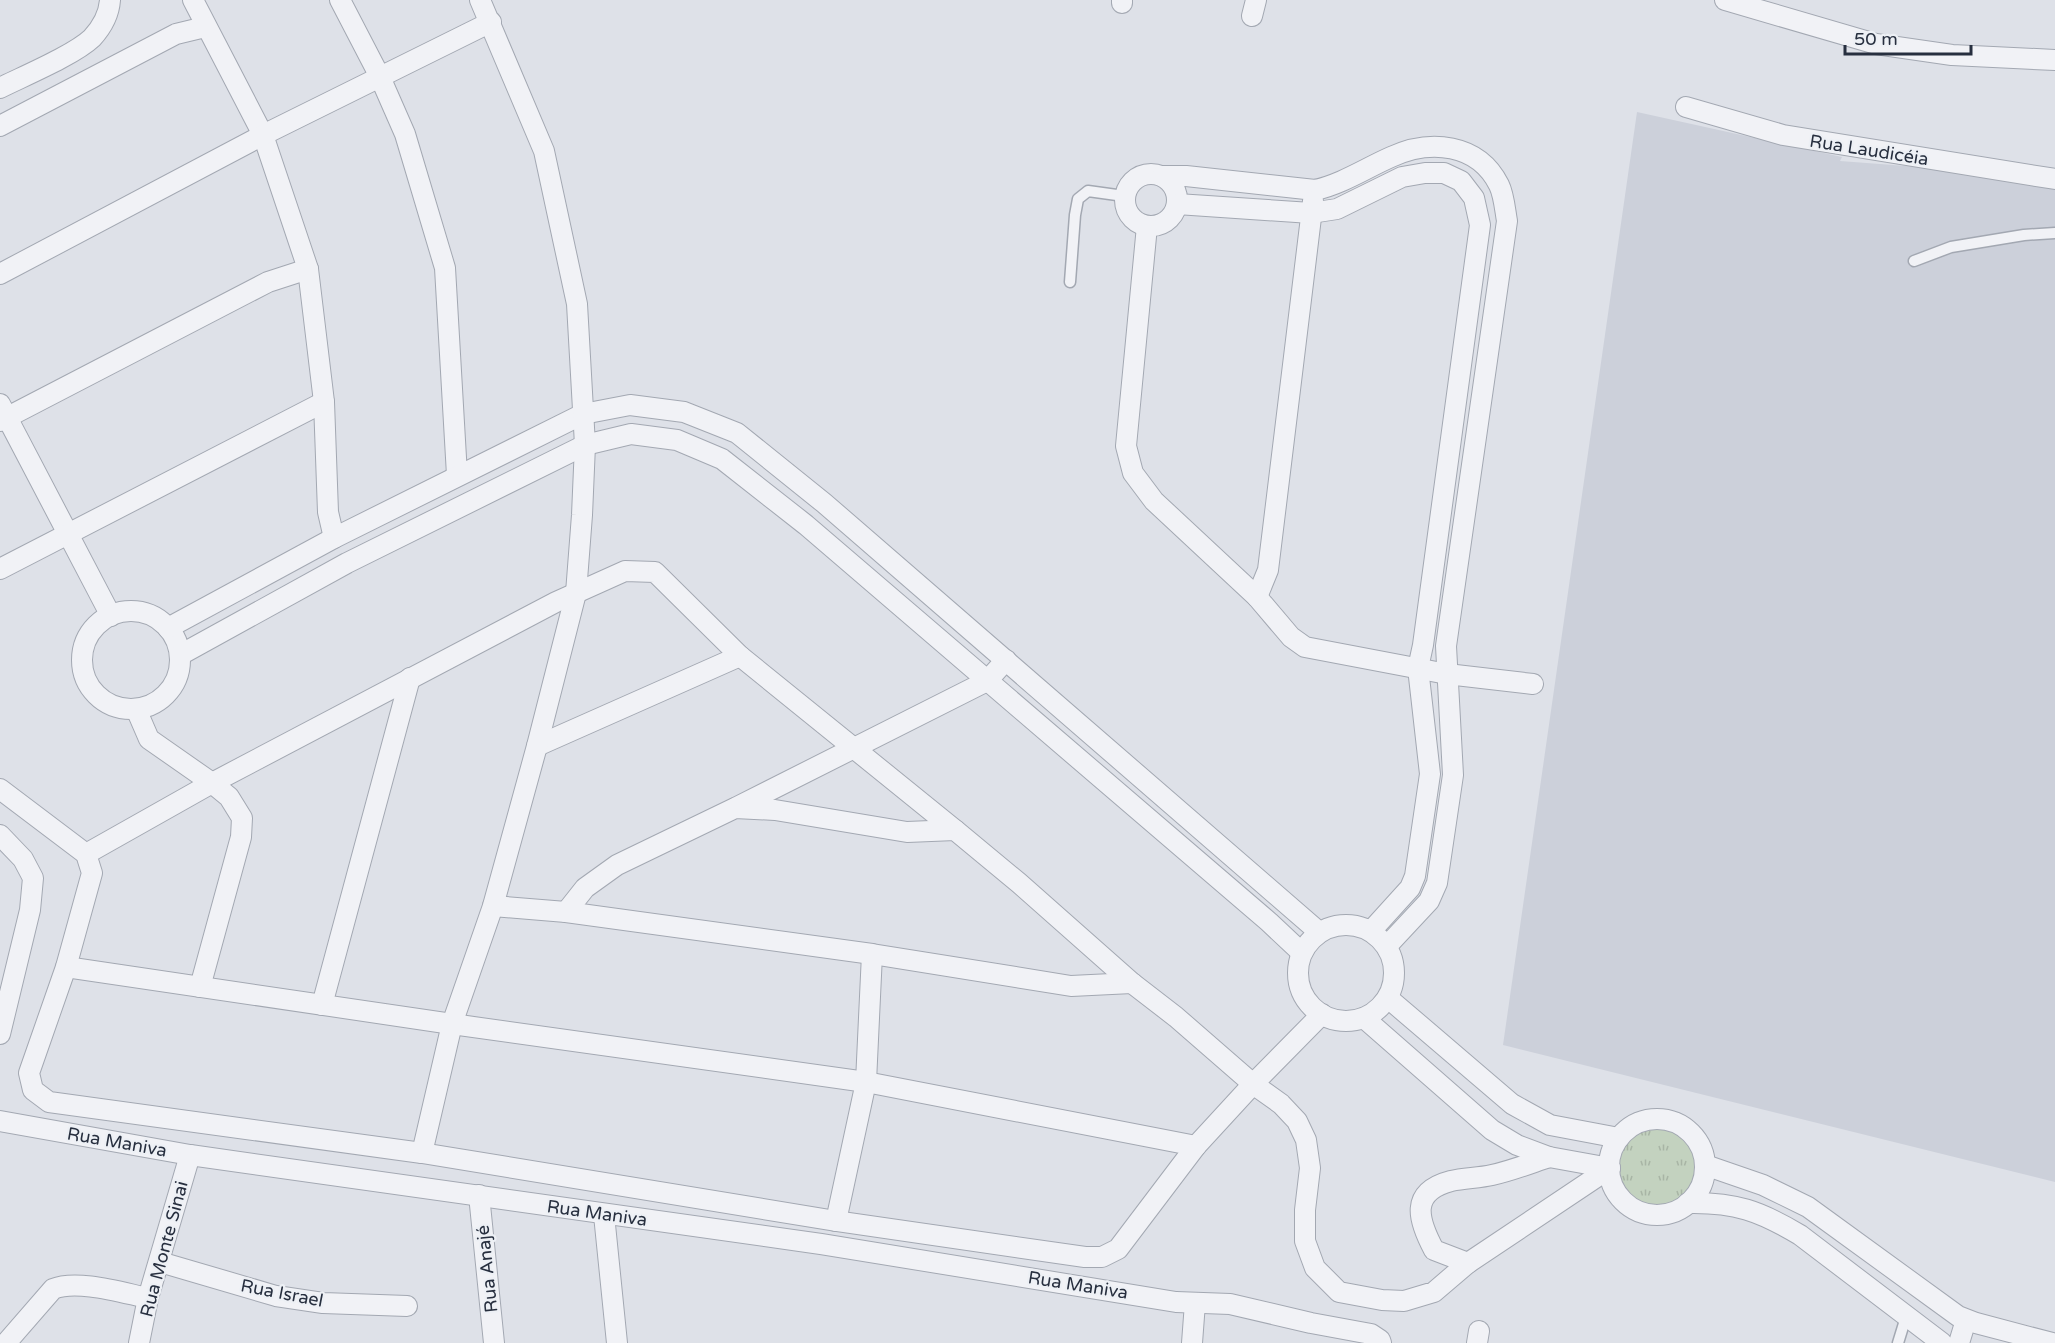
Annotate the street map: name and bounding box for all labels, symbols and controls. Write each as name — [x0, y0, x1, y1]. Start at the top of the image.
scale bar — [1845, 18, 1971, 56]
text: 50 m — [1854, 28, 1898, 50]
street label: Rua Laudicéia — [1808, 130, 1930, 170]
street label: Rua Maniva — [65, 1122, 169, 1162]
street label: Rua Monte Sinai — [135, 1179, 193, 1319]
street label: Rua Maniva — [545, 1195, 649, 1231]
street label: Rua Anajé — [471, 1224, 503, 1314]
street label: Rua Maniva — [1026, 1266, 1130, 1304]
street label: Rua Israel — [239, 1274, 325, 1312]

